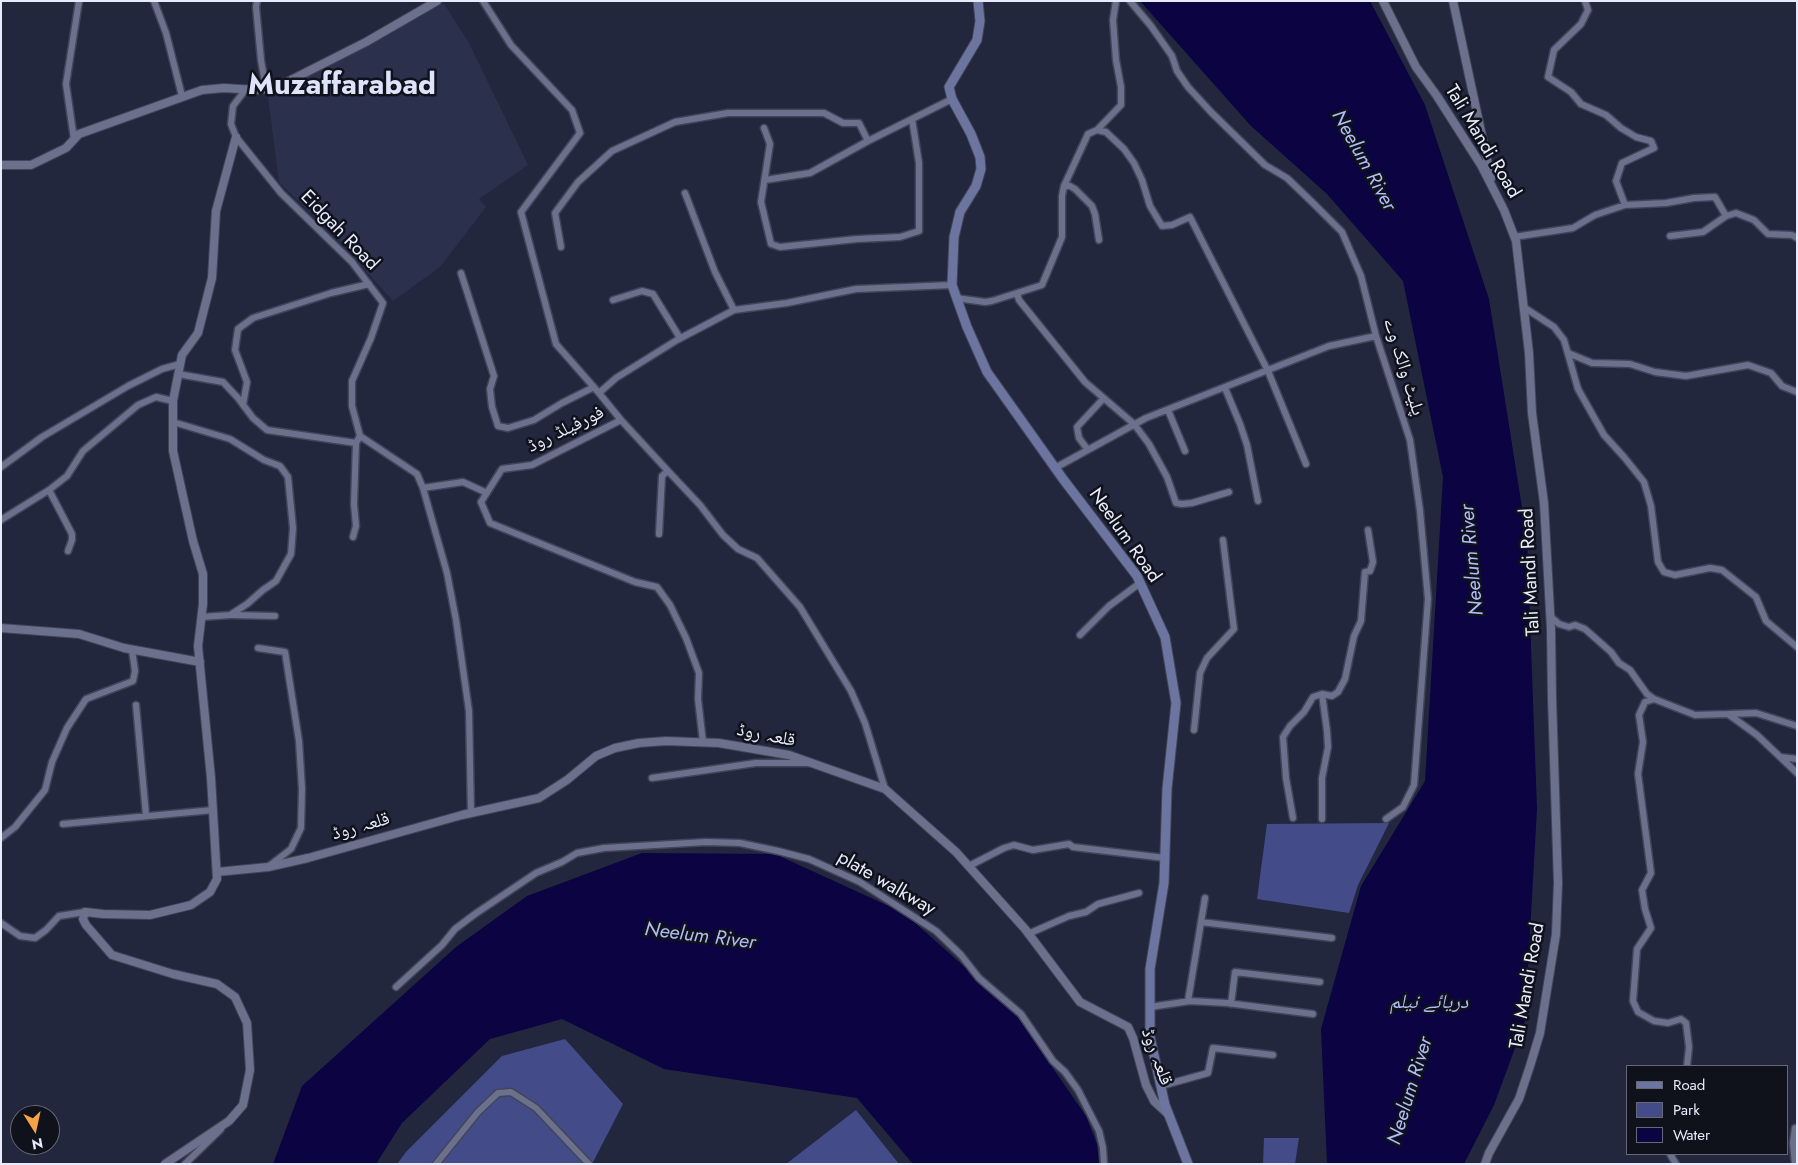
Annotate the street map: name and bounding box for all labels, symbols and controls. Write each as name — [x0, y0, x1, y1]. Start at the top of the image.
district label: Muzaffarabad — [248, 70, 436, 104]
street label: Tali Mandi Road — [1439, 81, 1525, 203]
water label: Neelum River — [1325, 106, 1401, 216]
street label: Eidgah Road — [295, 186, 383, 276]
street label: پلیٹ والک وے — [1377, 316, 1429, 418]
street label: فورفیلڈ روڈ — [524, 402, 608, 458]
street label: Neelum Road — [1083, 484, 1165, 588]
water label: Neelum River — [1456, 503, 1490, 617]
street label: Tali Mandi Road — [1516, 507, 1546, 637]
street label: قلعہ روڈ — [735, 719, 797, 753]
street label: قلعہ روڈ — [329, 808, 393, 846]
street label: plate walkway — [833, 847, 939, 921]
water label: Neelum River — [643, 918, 757, 956]
street label: Tali Mandi Road — [1506, 921, 1550, 1051]
water label: دریائے نیلم — [1390, 991, 1468, 1015]
street label: قلعہ روڈ — [1135, 1025, 1177, 1089]
water label: Neelum River — [1383, 1034, 1439, 1148]
legend — [1626, 1065, 1788, 1155]
text: Road — [1673, 1074, 1705, 1096]
text: Park — [1673, 1099, 1700, 1121]
north arrow — [10, 1105, 60, 1155]
text: Water — [1673, 1124, 1710, 1146]
text: N — [30, 1133, 45, 1155]

